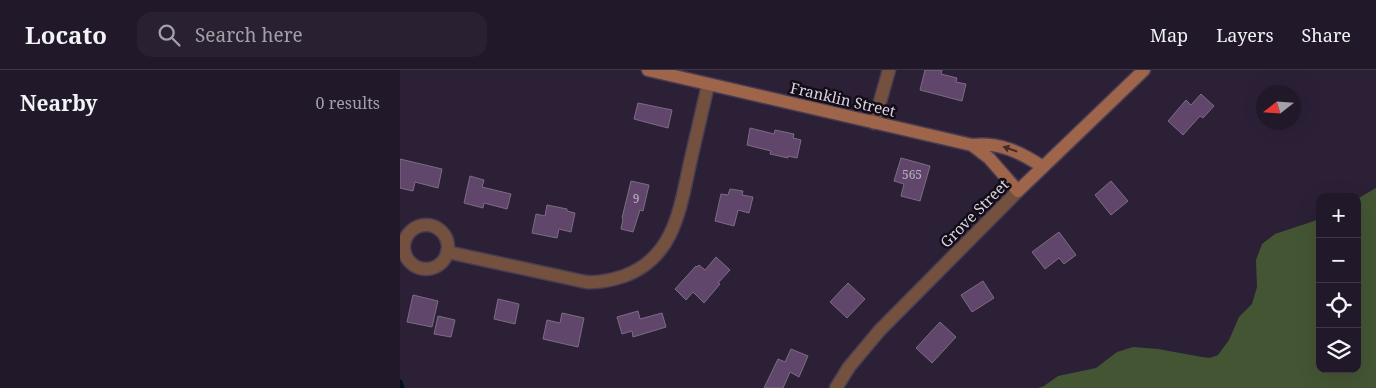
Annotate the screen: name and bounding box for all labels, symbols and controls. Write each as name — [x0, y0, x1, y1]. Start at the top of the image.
search box — [137, 12, 487, 57]
text: Locato — [25, 18, 107, 51]
icon: search — [155, 21, 183, 49]
text: Search here — [195, 22, 303, 48]
text: Map — [1150, 23, 1188, 47]
text: Layers — [1216, 23, 1274, 47]
text: Share — [1302, 23, 1351, 47]
street label: Franklin Street — [788, 77, 898, 121]
north arrow — [1256, 85, 1301, 130]
text: Nearby — [20, 89, 98, 117]
text: 0 results — [316, 92, 380, 114]
one-way arrow — [1002, 145, 1017, 153]
house number: 565 — [902, 166, 922, 183]
street label: Grove Street — [936, 175, 1012, 251]
house number: 9 — [633, 190, 639, 207]
map controls — [1316, 193, 1361, 373]
button: + — [1316, 193, 1361, 238]
button: − — [1316, 238, 1361, 283]
button: locate — [1316, 283, 1361, 328]
button: layers — [1316, 328, 1361, 373]

